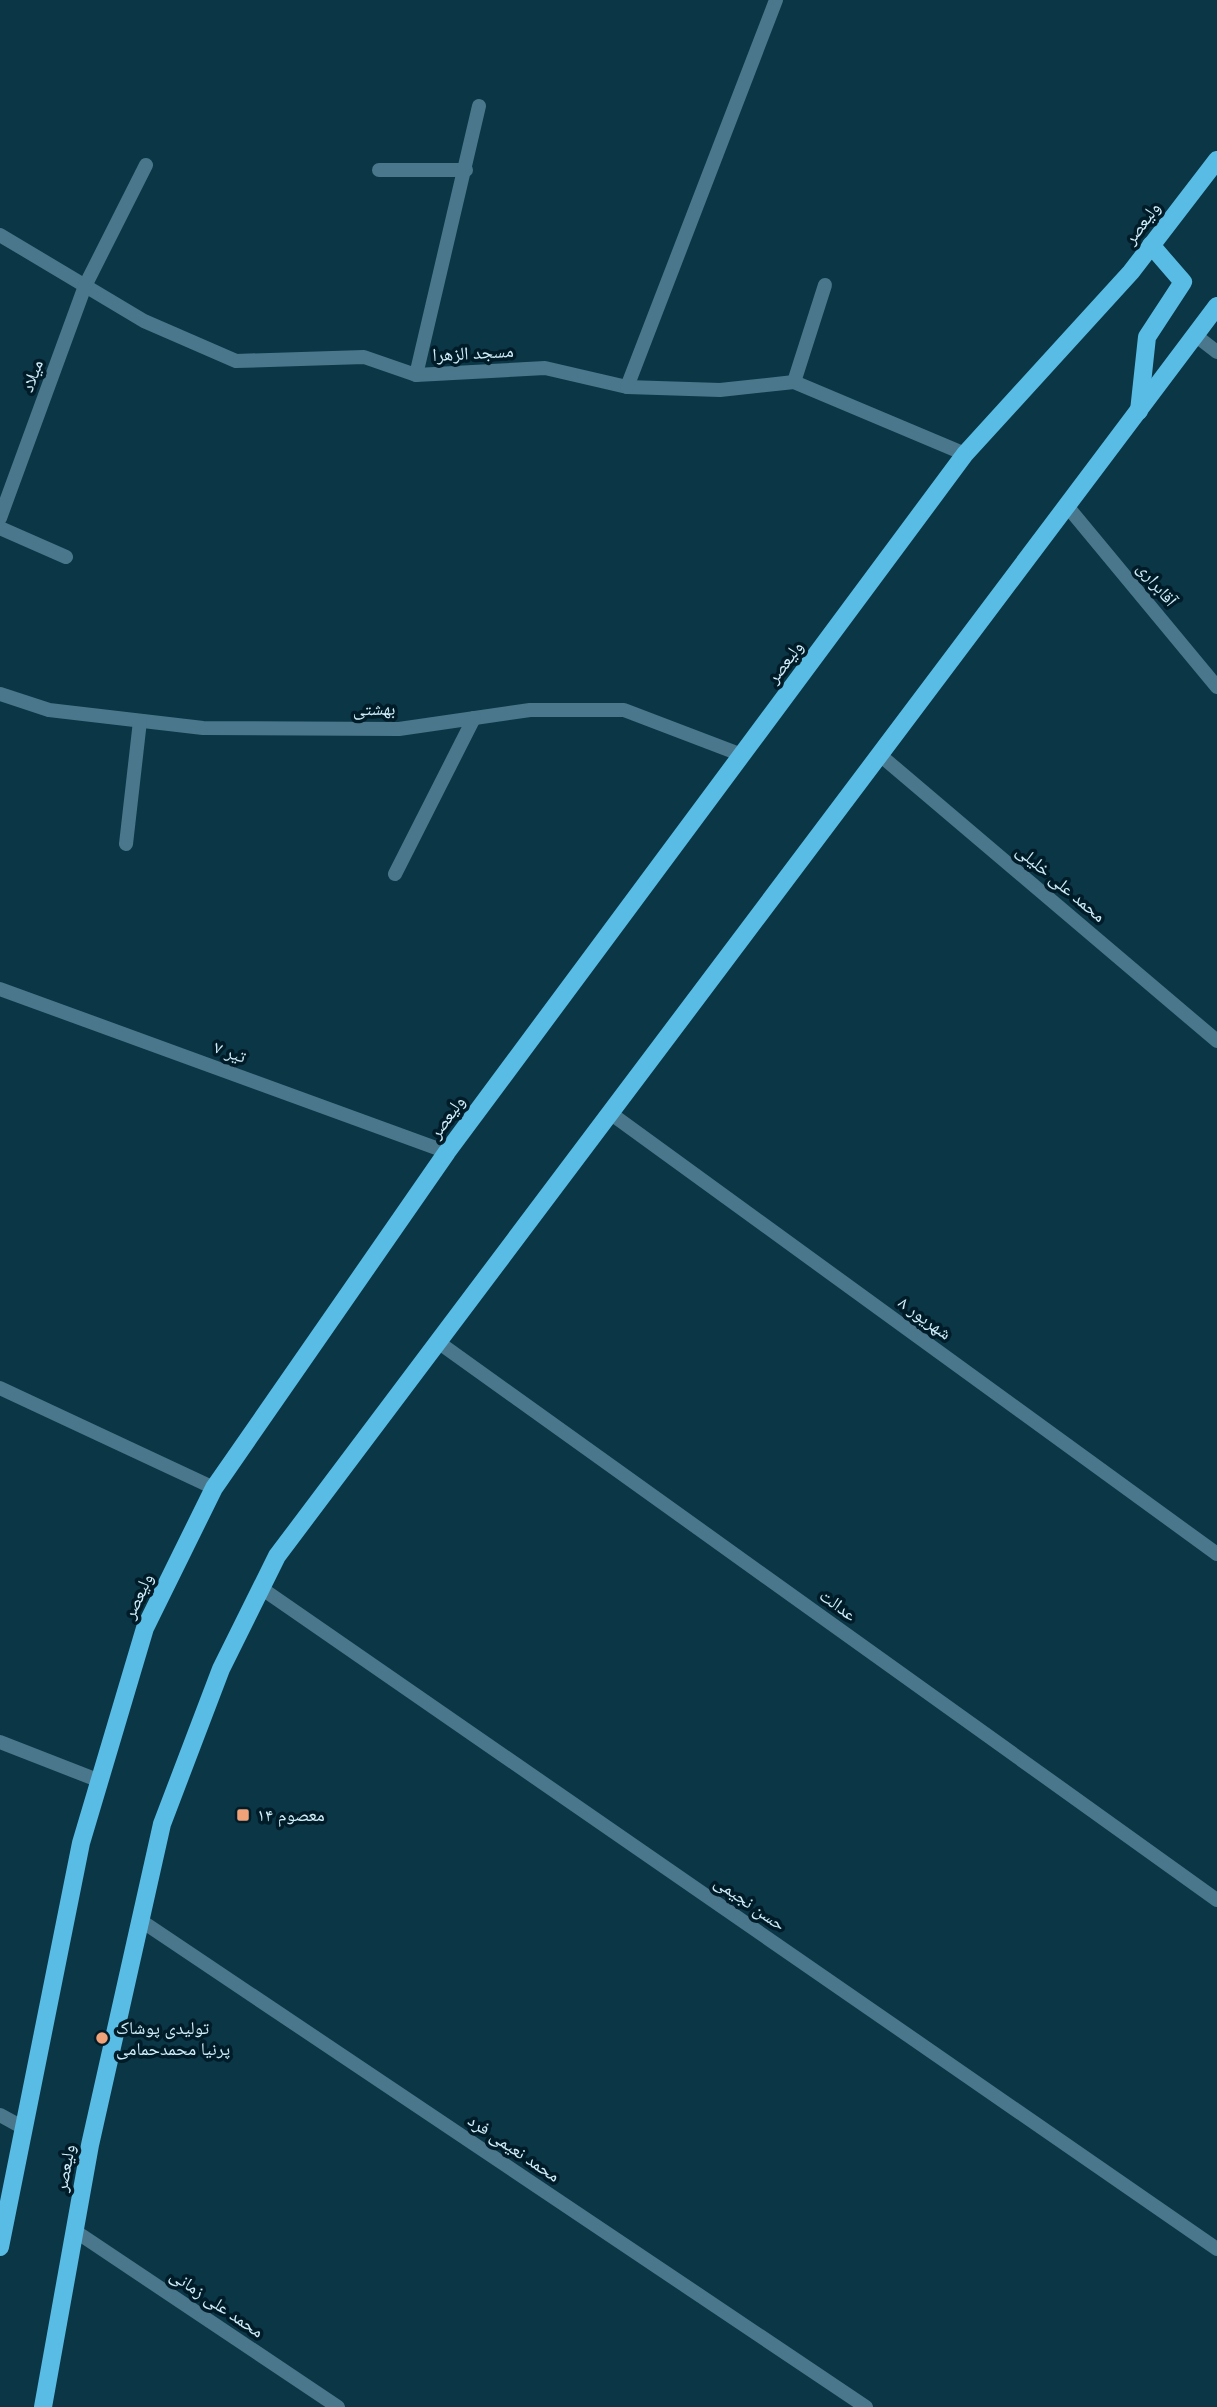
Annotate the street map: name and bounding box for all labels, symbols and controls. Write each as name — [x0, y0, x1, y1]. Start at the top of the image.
street label: ولیعصر — [1118, 197, 1165, 249]
street label: مسجد الزهرا — [432, 340, 514, 365]
street label: میلاد — [16, 357, 47, 395]
street label: آقابراری — [1132, 557, 1182, 611]
street label: ولیعصر — [761, 636, 808, 688]
street label: بهشتی — [353, 698, 396, 720]
street label: محمد علی خلیلی — [1012, 839, 1110, 927]
street label: ۷ تیر — [211, 1036, 249, 1067]
street label: ولیعصر — [424, 1091, 469, 1143]
street label: ۸ شهریور — [895, 1291, 956, 1344]
street label: ولیعصر — [118, 1570, 157, 1623]
street label: عدالت — [816, 1584, 861, 1625]
place label: ۱۴ معصوم — [257, 1804, 325, 1827]
marker: ۱۴ معصوم — [235, 1807, 251, 1823]
street label: حسن نجیمی — [710, 1871, 790, 1935]
place label: تولیدی پوشاک پرنیا محمدحمامی — [116, 2017, 230, 2060]
marker: تولیدی پوشاک پرنیا محمدحمامی — [94, 2030, 110, 2046]
street label: محمد نعیمی فرد — [464, 2109, 564, 2187]
street label: ولیعصر — [50, 2143, 79, 2194]
street label: محمد علی زمانی — [166, 2264, 268, 2342]

